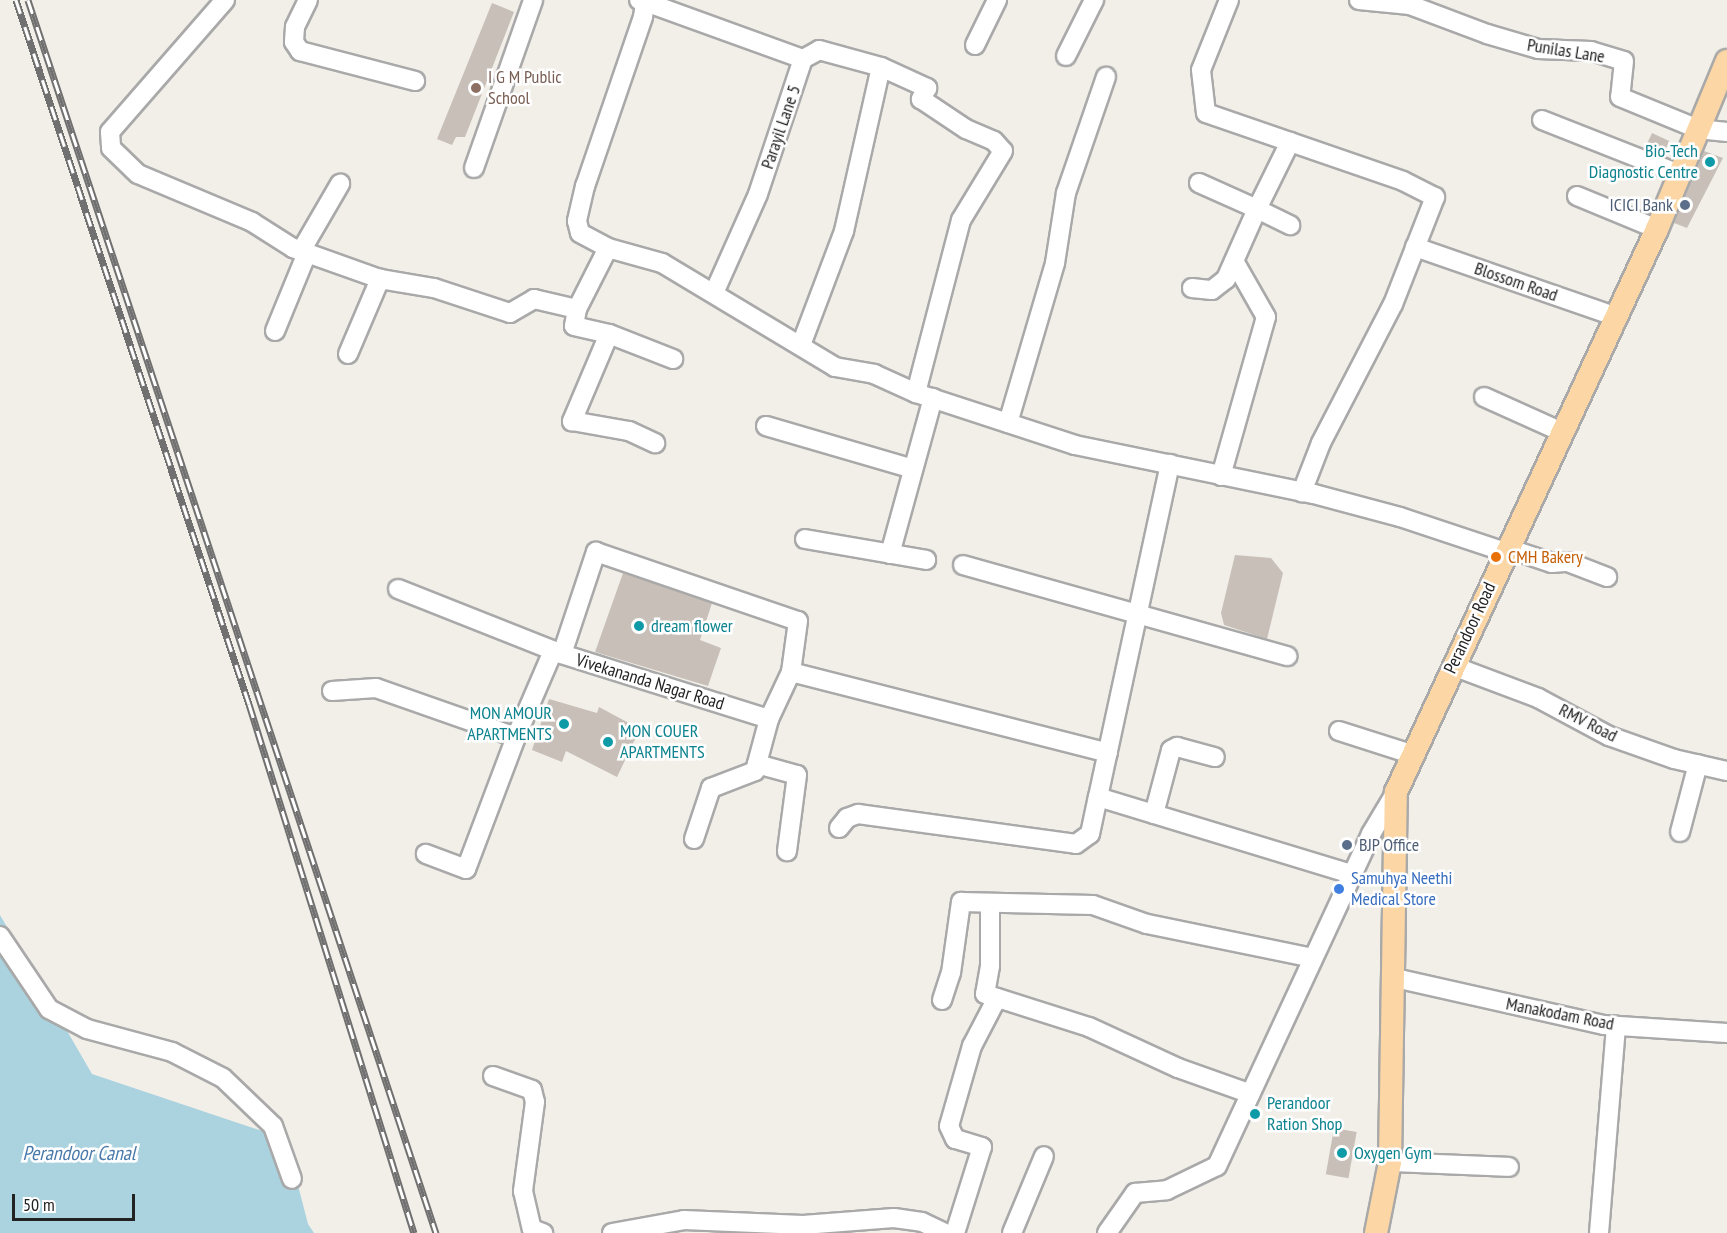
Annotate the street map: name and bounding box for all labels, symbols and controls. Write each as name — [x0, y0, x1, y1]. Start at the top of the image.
street label: Punilas Lane — [1526, 34, 1606, 68]
place label: I G M Public School — [488, 67, 562, 110]
marker: I G M Public School — [469, 81, 483, 95]
street label: Parayil Lane 5 — [757, 82, 805, 172]
place label: Bio-Tech Diagnostic Centre — [1588, 141, 1698, 184]
marker: Bio-Tech Diagnostic Centre — [1703, 155, 1717, 169]
place label: ICICI Bank — [1610, 194, 1673, 216]
marker: ICICI Bank — [1678, 198, 1692, 212]
street label: Blossom Road — [1472, 258, 1560, 306]
place label: CMH Bakery — [1508, 546, 1583, 568]
marker: CMH Bakery — [1489, 550, 1503, 564]
street label: Perandoor Road — [1440, 579, 1500, 677]
place label: dream flower — [651, 615, 733, 637]
marker: dream flower — [632, 619, 646, 633]
street label: Vivekananda Nagar Road — [573, 649, 727, 715]
street label: RMV Road — [1555, 699, 1621, 747]
place label: MON AMOUR APARTMENTS — [467, 703, 552, 746]
marker: MON AMOUR APARTMENTS — [557, 717, 571, 731]
place label: MON COUER APARTMENTS — [620, 721, 705, 764]
marker: MON COUER APARTMENTS — [601, 735, 615, 749]
place label: BJP Office — [1359, 834, 1420, 856]
marker: BJP Office — [1340, 838, 1354, 852]
place label: Samuhya Neethi Medical Store — [1351, 868, 1452, 910]
marker: Samuhya Neethi Medical Store — [1332, 882, 1346, 896]
street label: Manakodam Road — [1504, 993, 1616, 1035]
place label: Perandoor Ration Shop — [1267, 1093, 1342, 1136]
marker: Perandoor Ration Shop — [1248, 1107, 1262, 1121]
water label: Perandoor Canal — [23, 1141, 135, 1165]
place label: Oxygen Gym — [1354, 1142, 1432, 1164]
marker: Oxygen Gym — [1335, 1146, 1349, 1160]
scale bar — [15, 1182, 138, 1220]
text: 50 m — [23, 1193, 55, 1216]

